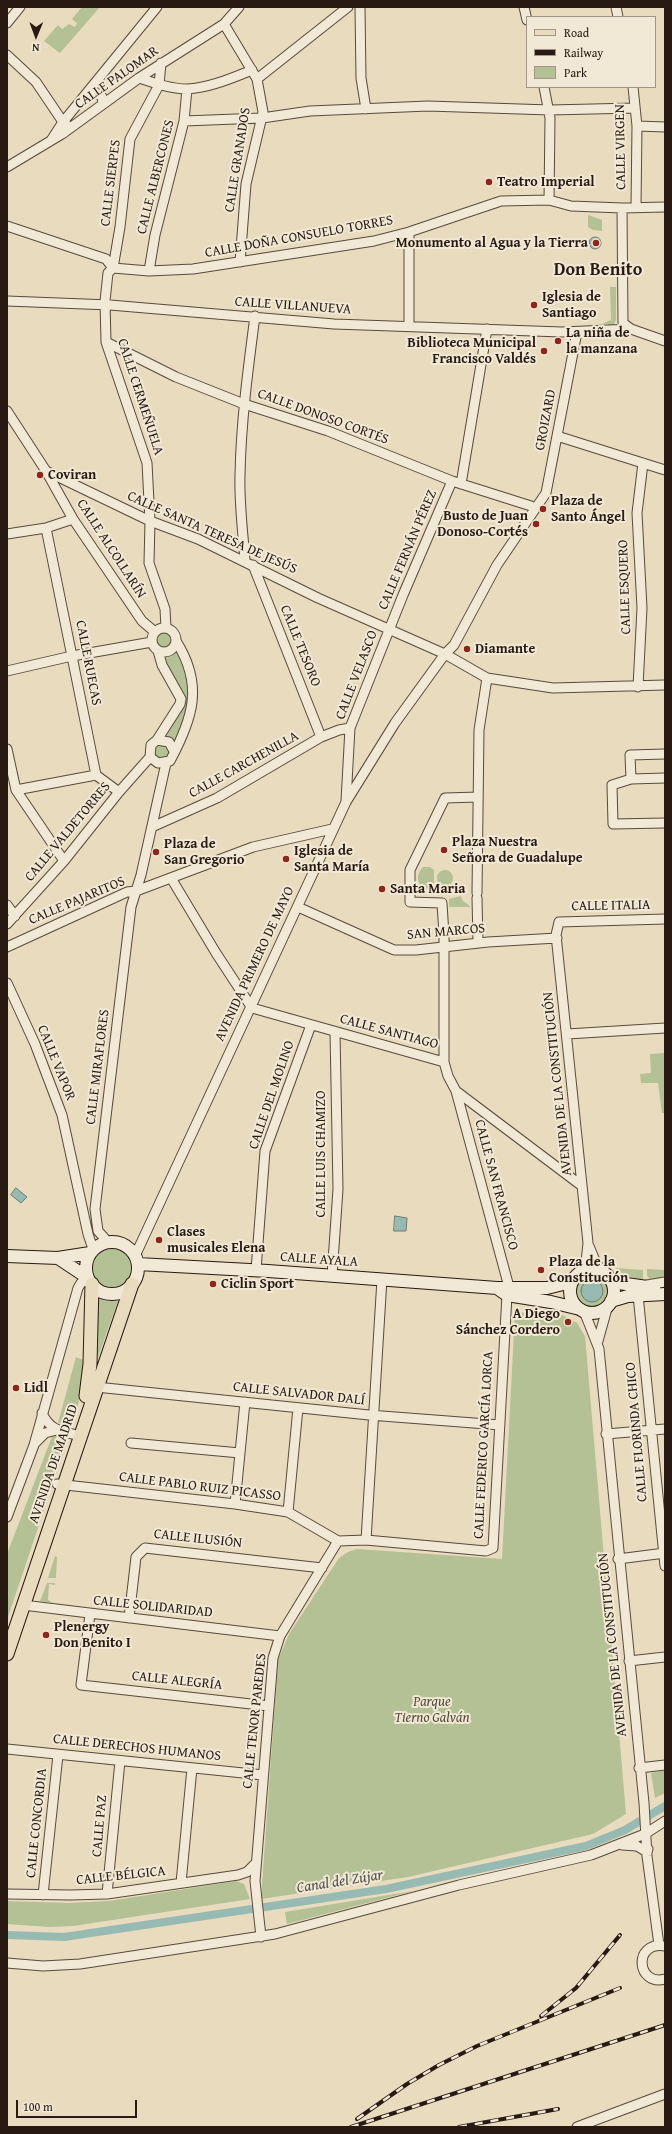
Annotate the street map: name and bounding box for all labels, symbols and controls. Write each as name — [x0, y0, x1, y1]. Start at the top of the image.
north arrow — [16, 16, 56, 56]
legend — [526, 16, 656, 88]
text: Road — [564, 24, 589, 41]
text: N — [32, 40, 40, 56]
street label: CALLE PALOMAR — [72, 43, 162, 113]
text: Railway — [564, 44, 603, 61]
text: Park — [564, 64, 587, 81]
street label: CALLE VIRGEN — [612, 104, 630, 190]
street label: CALLE GRANADOS — [221, 106, 255, 214]
street label: CALLE ALBERCONES — [134, 118, 178, 236]
street label: CALLE SIERPES — [97, 139, 125, 227]
place label: Teatro Imperial — [497, 174, 595, 190]
marker: Teatro Imperial — [484, 177, 494, 187]
street label: CALLE DOÑA CONSUELO TORRES — [204, 212, 394, 262]
place label: Monumento al Agua y la Tierra — [396, 235, 588, 251]
marker: Monumento al Agua y la Tierra — [591, 238, 601, 248]
district label: Don Benito — [554, 259, 642, 281]
place label: Iglesia de Santiago — [542, 289, 601, 322]
street label: CALLE VILLANUEVA — [234, 294, 352, 318]
marker: Iglesia de Santiago — [529, 300, 539, 310]
place label: La niña de la manzana — [566, 325, 637, 358]
place label: Biblioteca Municipal Francisco Valdés — [407, 335, 536, 368]
marker: La niña de la manzana — [553, 336, 563, 346]
street label: CALLE CERMEÑUELA — [113, 337, 167, 457]
marker: Biblioteca Municipal Francisco Valdés — [539, 346, 549, 356]
street label: CALLE DONOSO CORTÉS — [255, 385, 391, 449]
street label: GROIZARD — [532, 388, 560, 452]
place label: Coviran — [48, 467, 96, 483]
marker: Coviran — [35, 470, 45, 480]
street label: CALLE SANTA TERESA DE JESÚS — [124, 488, 300, 578]
street label: CALLE FERNÁN PÉREZ — [375, 488, 441, 612]
place label: Plaza de Santo Ángel — [551, 493, 625, 526]
street label: CALLE ALCOLLARÍN — [73, 496, 149, 602]
marker: Plaza de Santo Ángel — [538, 504, 548, 514]
place label: Busto de Juan Donoso-Cortés — [437, 508, 528, 540]
marker: Busto de Juan Donoso-Cortés — [531, 519, 541, 529]
street label: CALLE ESQUERO — [615, 539, 635, 635]
street label: CALLE TESORO — [276, 603, 324, 689]
street label: CALLE RUECAS — [72, 619, 104, 707]
street label: CALLE VELASCO — [332, 628, 382, 722]
place label: Diamante — [475, 641, 535, 657]
marker: Diamante — [462, 644, 472, 654]
street label: CALLE CARCHENILLA — [186, 728, 302, 802]
street label: CALLE VALDETORRES — [22, 779, 114, 885]
place label: Plaza Nuestra Señora de Guadalupe — [452, 834, 583, 866]
place label: Plaza de San Gregorio — [164, 836, 245, 868]
place label: Iglesia de Santa María — [294, 843, 370, 876]
marker: Plaza Nuestra Señora de Guadalupe — [439, 845, 449, 855]
marker: Plaza de San Gregorio — [151, 847, 161, 857]
marker: Iglesia de Santa María — [281, 854, 291, 864]
street label: CALLE PAJARITOS — [26, 873, 128, 929]
place label: Santa Maria — [390, 881, 466, 897]
street label: AVENIDA PRIMERO DE MAYO — [212, 884, 298, 1044]
marker: Santa Maria — [377, 884, 387, 894]
street label: CALLE ITALIA — [571, 897, 651, 915]
street label: SAN MARCOS — [406, 920, 486, 944]
street label: AVENIDA DE LA CONSTITUCIÓN — [540, 991, 576, 1177]
street label: CALLE MIRAFLORES — [83, 1008, 113, 1126]
street label: CALLE SANTIAGO — [338, 1011, 440, 1053]
street label: CALLE VAPOR — [33, 1023, 79, 1103]
street label: CALLE DEL MOLINO — [246, 1038, 298, 1152]
street label: CALLE LUIS CHAMIZO — [313, 1091, 329, 1217]
street label: CALLE SAN FRANCISCO — [470, 1118, 522, 1252]
place label: Clases musicales Elena — [167, 1224, 265, 1256]
marker: Clases musicales Elena — [154, 1235, 164, 1245]
street label: CALLE AYALA — [280, 1249, 358, 1271]
place label: Plaza de la Constitución — [549, 1254, 628, 1286]
marker: Plaza de la Constitución — [536, 1265, 546, 1275]
place label: Ciclin Sport — [221, 1276, 294, 1292]
marker: Ciclin Sport — [208, 1279, 218, 1289]
place label: A Diego Sánchez Cordero — [456, 1306, 560, 1338]
marker: A Diego Sánchez Cordero — [563, 1317, 573, 1327]
street label: CALLE FEDERICO GARCÍA LORCA — [471, 1351, 497, 1539]
street label: CALLE FLORINDA CHICO — [623, 1361, 651, 1503]
street label: CALLE SALVADOR DALÍ — [232, 1379, 366, 1409]
place label: Lidl — [24, 1380, 48, 1396]
marker: Lidl — [11, 1383, 21, 1393]
street label: AVENIDA DE MADRID — [26, 1402, 82, 1526]
street label: CALLE PABLO RUIZ PICASSO — [118, 1469, 282, 1505]
street label: CALLE ILUSIÓN — [153, 1526, 243, 1552]
street label: AVENIDA DE LA CONSTITUCIÓN — [595, 1552, 631, 1738]
street label: CALLE SOLIDARIDAD — [92, 1592, 214, 1622]
place label: Plenergy Don Benito I — [54, 1619, 131, 1652]
marker: Plenergy Don Benito I — [41, 1630, 51, 1640]
street label: CALLE TENOR PAREDES — [240, 1653, 270, 1789]
street label: CALLE ALEGRÍA — [131, 1668, 223, 1694]
park label: Parque Tierno Galván — [395, 1694, 469, 1726]
street label: CALLE DERECHOS HUMANOS — [52, 1731, 222, 1765]
street label: CALLE CONCORDIA — [23, 1767, 51, 1879]
street label: CALLE PAZ — [89, 1794, 111, 1858]
street label: CALLE BÉLGICA — [76, 1863, 166, 1889]
water label: Canal del Zújar — [296, 1866, 384, 1898]
scale bar — [18, 2092, 139, 2118]
text: 100 m — [23, 2098, 53, 2115]

